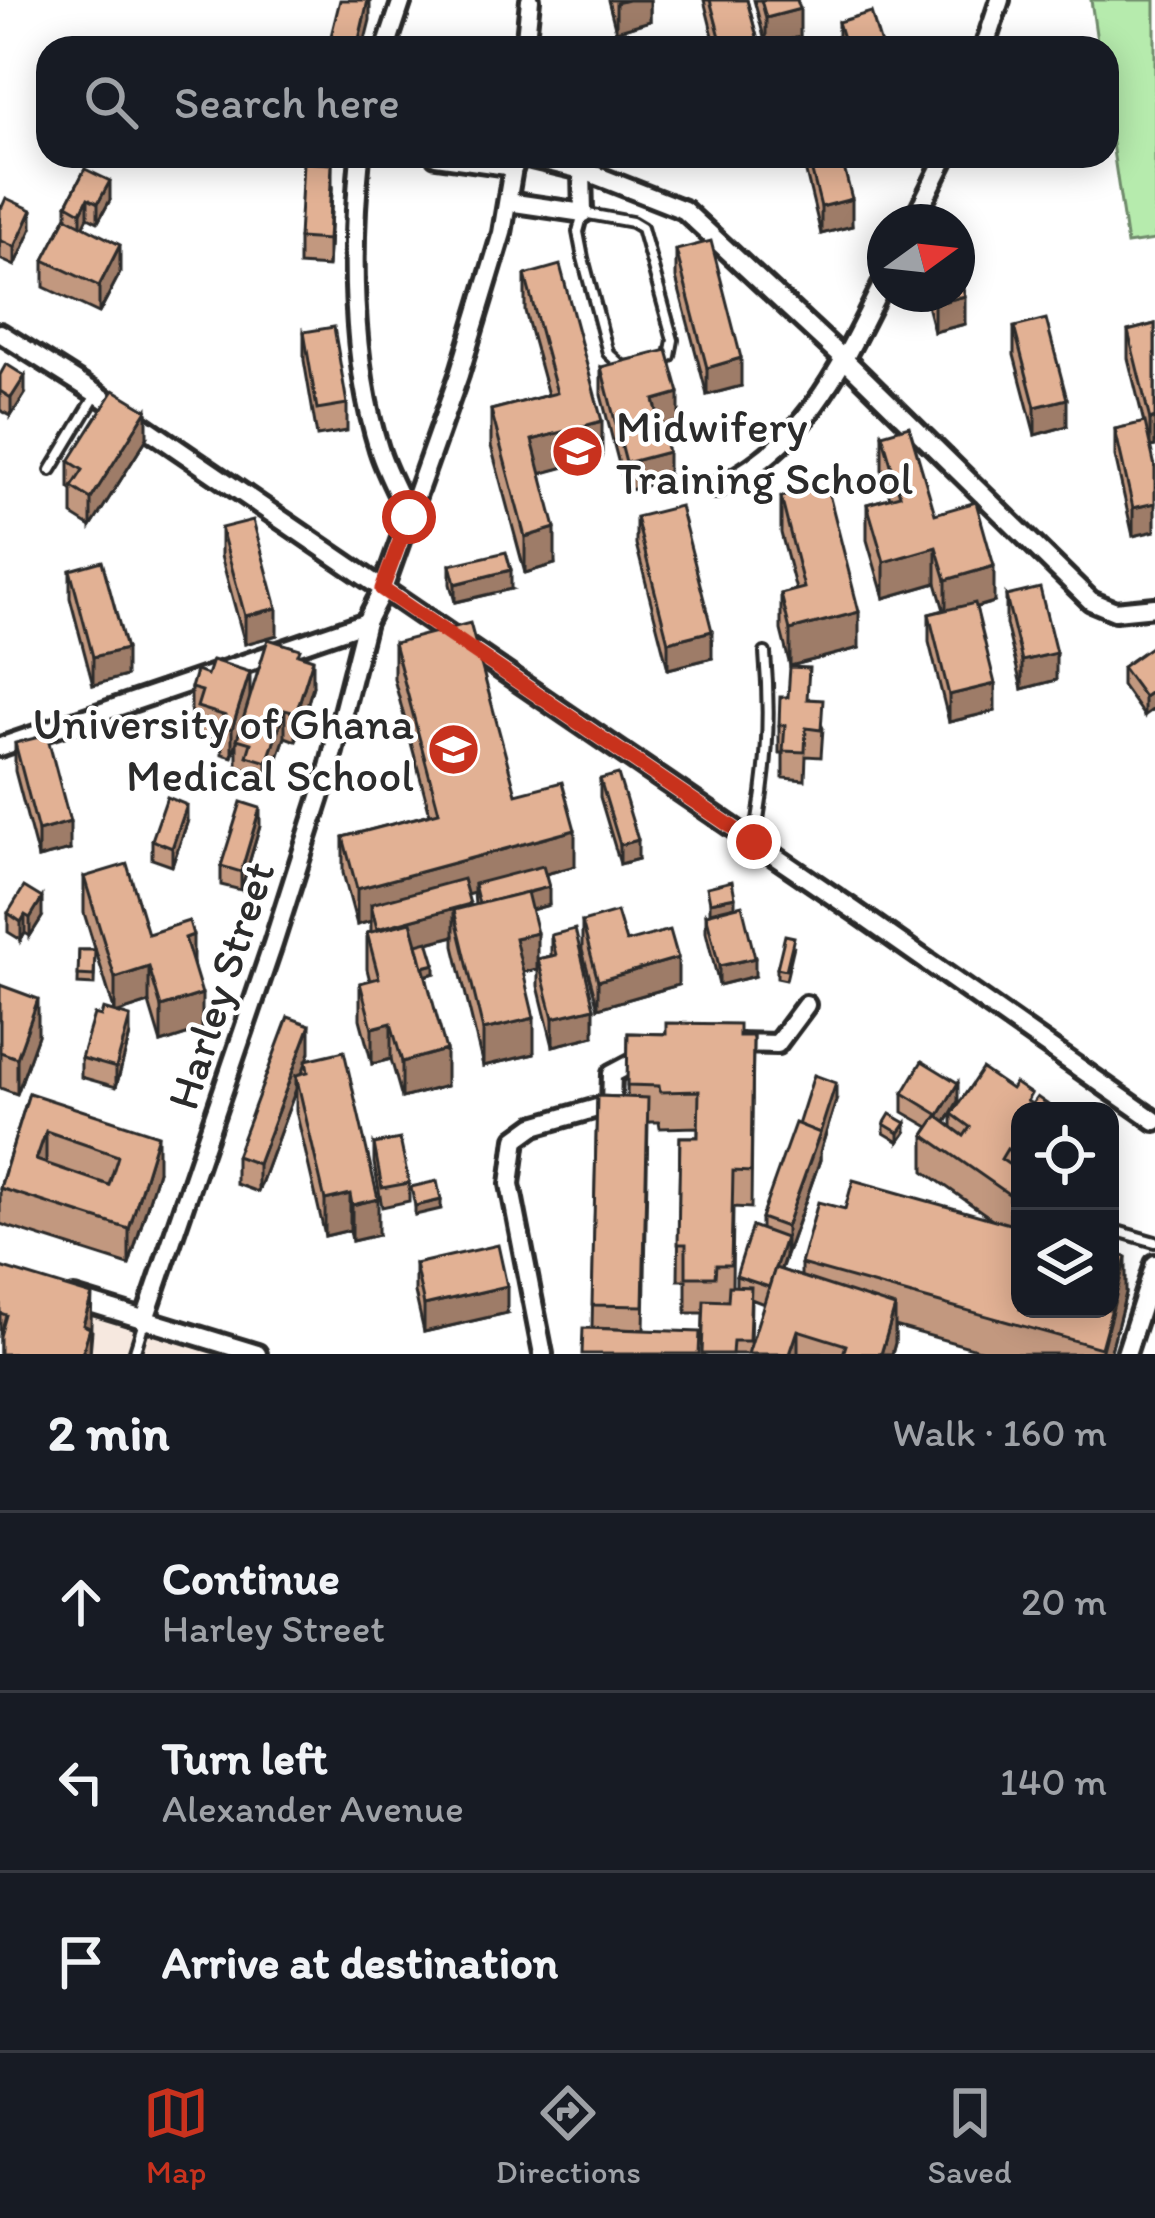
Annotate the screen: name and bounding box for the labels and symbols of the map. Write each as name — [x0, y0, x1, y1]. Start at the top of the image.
north arrow — [867, 204, 975, 312]
place label: Midwifery Training School — [616, 399, 914, 505]
school or university icon: Midwifery Training School — [549, 424, 605, 480]
route start — [382, 490, 436, 544]
place label: University of Ghana Medical School — [32, 696, 414, 802]
school or university icon: University of Ghana Medical School — [425, 721, 481, 777]
route end — [727, 815, 781, 869]
street label: Harley Street — [155, 854, 285, 1116]

